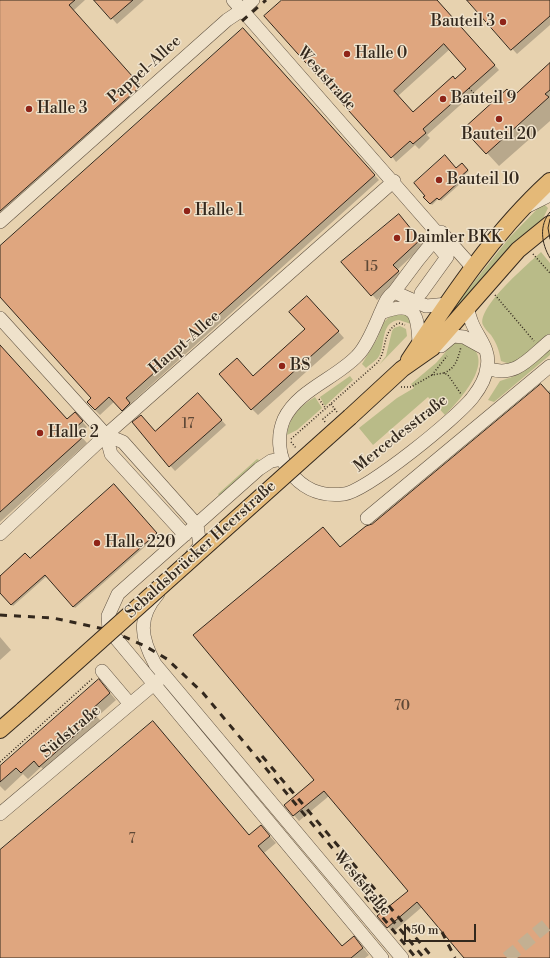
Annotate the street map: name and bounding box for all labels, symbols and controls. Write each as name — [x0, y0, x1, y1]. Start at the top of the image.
place label: Bauteil 3 — [431, 12, 495, 32]
marker: Bauteil 3 — [498, 17, 508, 27]
street label: Pappel-Allee — [104, 32, 186, 108]
street label: Weststraße — [292, 43, 360, 115]
place label: Halle 0 — [355, 44, 407, 64]
marker: Halle 0 — [342, 49, 352, 59]
place label: Bauteil 9 — [451, 89, 516, 109]
marker: Bauteil 9 — [438, 94, 448, 104]
place label: Halle 3 — [37, 99, 88, 119]
marker: Halle 3 — [24, 104, 34, 114]
marker: Bauteil 20 — [494, 114, 504, 124]
place label: Bauteil 20 — [461, 125, 537, 145]
place label: Bauteil 10 — [447, 170, 519, 190]
marker: Bauteil 10 — [434, 175, 444, 185]
place label: Halle 1 — [195, 201, 244, 221]
marker: Halle 1 — [182, 206, 192, 216]
place label: Daimler BKK — [405, 228, 502, 248]
marker: Daimler BKK — [392, 233, 402, 243]
house number: 15 — [364, 260, 378, 276]
street label: Haupt-Allee — [146, 307, 224, 379]
place label: BS — [290, 356, 310, 376]
marker: BS — [277, 361, 287, 371]
street label: Mercedesstraße — [350, 391, 452, 477]
house number: 17 — [182, 417, 194, 433]
place label: Halle 2 — [48, 423, 99, 443]
marker: Halle 2 — [35, 428, 45, 438]
street label: Sebaldsbrücker Heerstraße — [122, 477, 280, 623]
place label: Halle 220 — [105, 533, 176, 553]
marker: Halle 220 — [92, 538, 102, 548]
house number: 70 — [394, 699, 410, 715]
street label: Südstraße — [37, 701, 105, 763]
house number: 7 — [128, 832, 136, 848]
street label: Weststraße — [329, 848, 395, 920]
scale bar — [406, 916, 478, 942]
text: 50 m — [411, 923, 439, 938]

